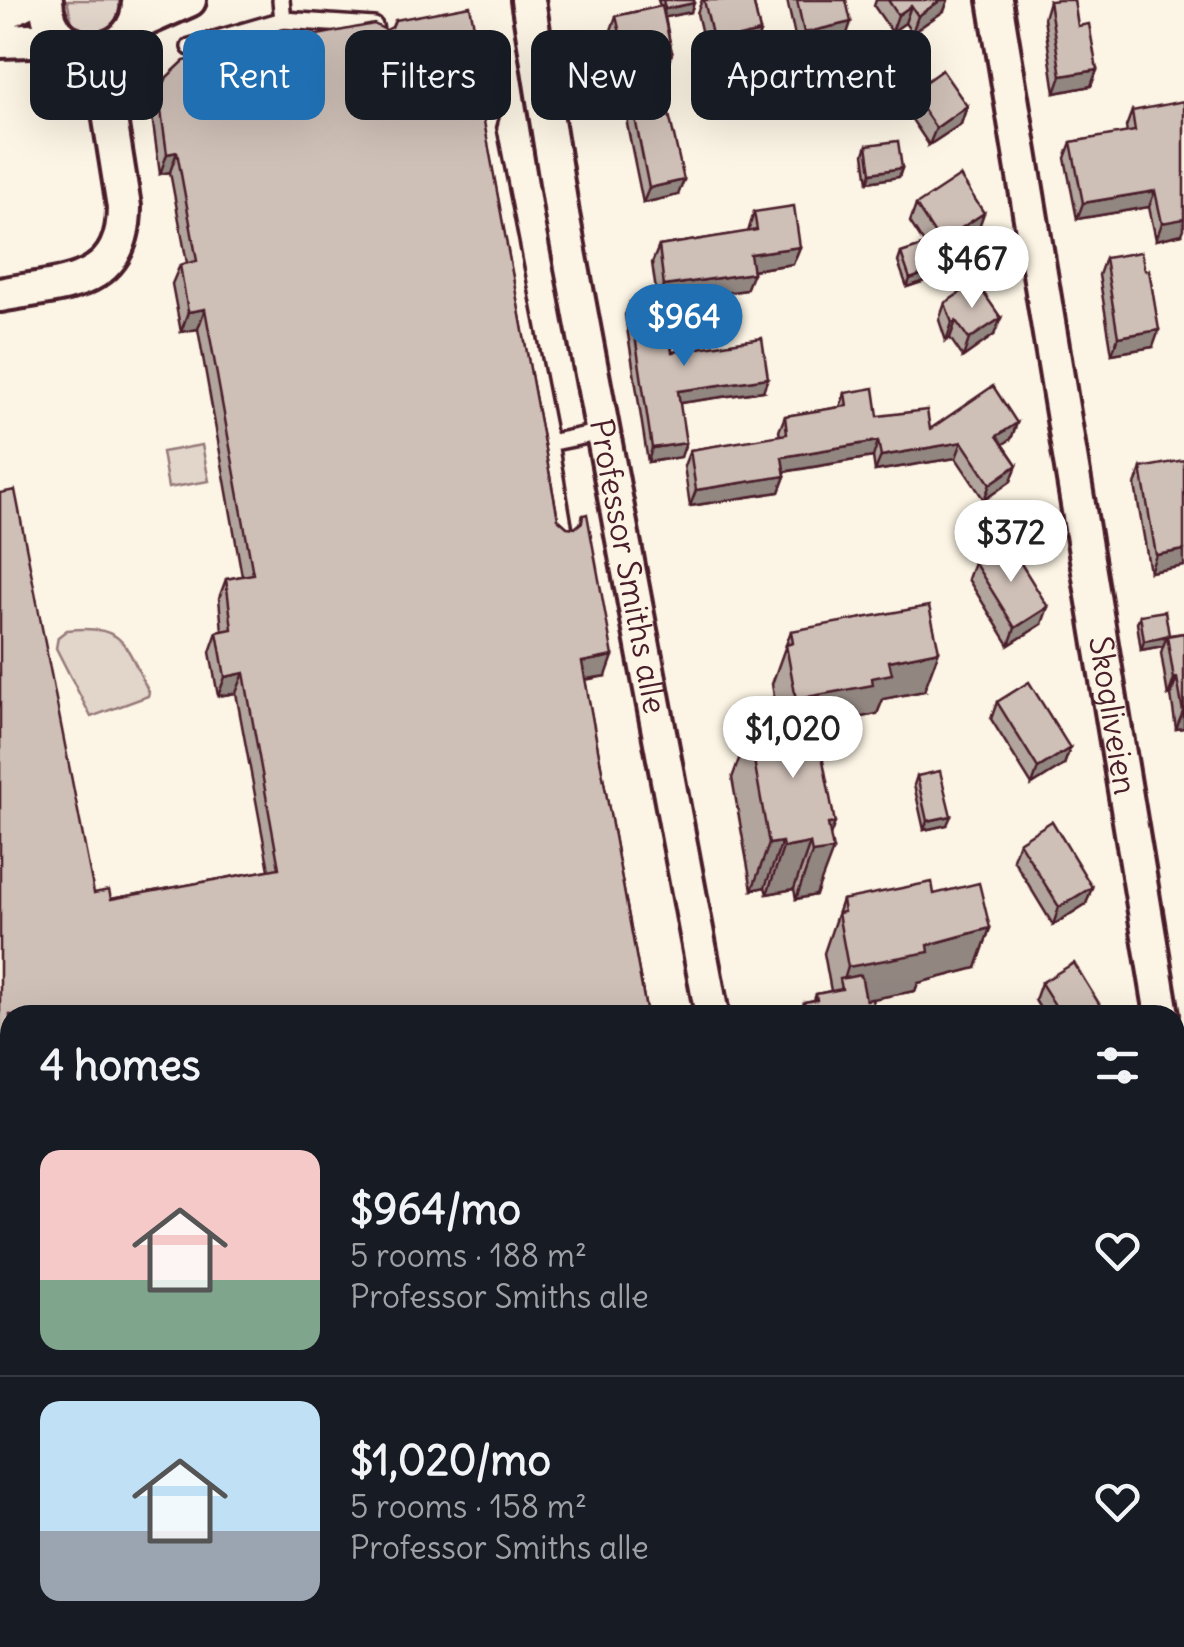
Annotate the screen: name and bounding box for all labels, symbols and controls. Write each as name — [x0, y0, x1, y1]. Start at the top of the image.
chip: Buy — [30, 30, 163, 120]
chip: Rent — [183, 30, 325, 120]
chip: Filters — [345, 30, 511, 120]
chip: New — [531, 30, 671, 120]
chip: Apartment — [691, 30, 931, 120]
pin: $467 — [913, 226, 1031, 311]
text: $467 — [937, 238, 1007, 279]
pin: $964 — [625, 284, 743, 369]
text: $964 — [647, 296, 721, 337]
street label: Professor Smiths alle — [581, 415, 676, 717]
pin: $372 — [952, 500, 1070, 585]
text: $372 — [976, 512, 1046, 553]
street label: Skogliveien — [1080, 633, 1146, 797]
pin: $1,020 — [712, 696, 874, 781]
text: $1,020 — [745, 708, 841, 749]
icon: filters — [1090, 1038, 1145, 1093]
text: 4 homes — [40, 1039, 201, 1091]
text: $964/mo — [350, 1183, 521, 1235]
icon: home — [120, 1190, 240, 1310]
icon: heart — [1090, 1223, 1145, 1278]
text: 5 rooms · 188 m² — [350, 1235, 587, 1276]
text: Professor Smiths alle — [350, 1276, 649, 1317]
text: $1,020/mo — [350, 1434, 551, 1486]
icon: home — [120, 1441, 240, 1561]
icon: heart — [1090, 1474, 1145, 1529]
text: 5 rooms · 158 m² — [350, 1486, 587, 1527]
text: Professor Smiths alle — [350, 1527, 649, 1568]

